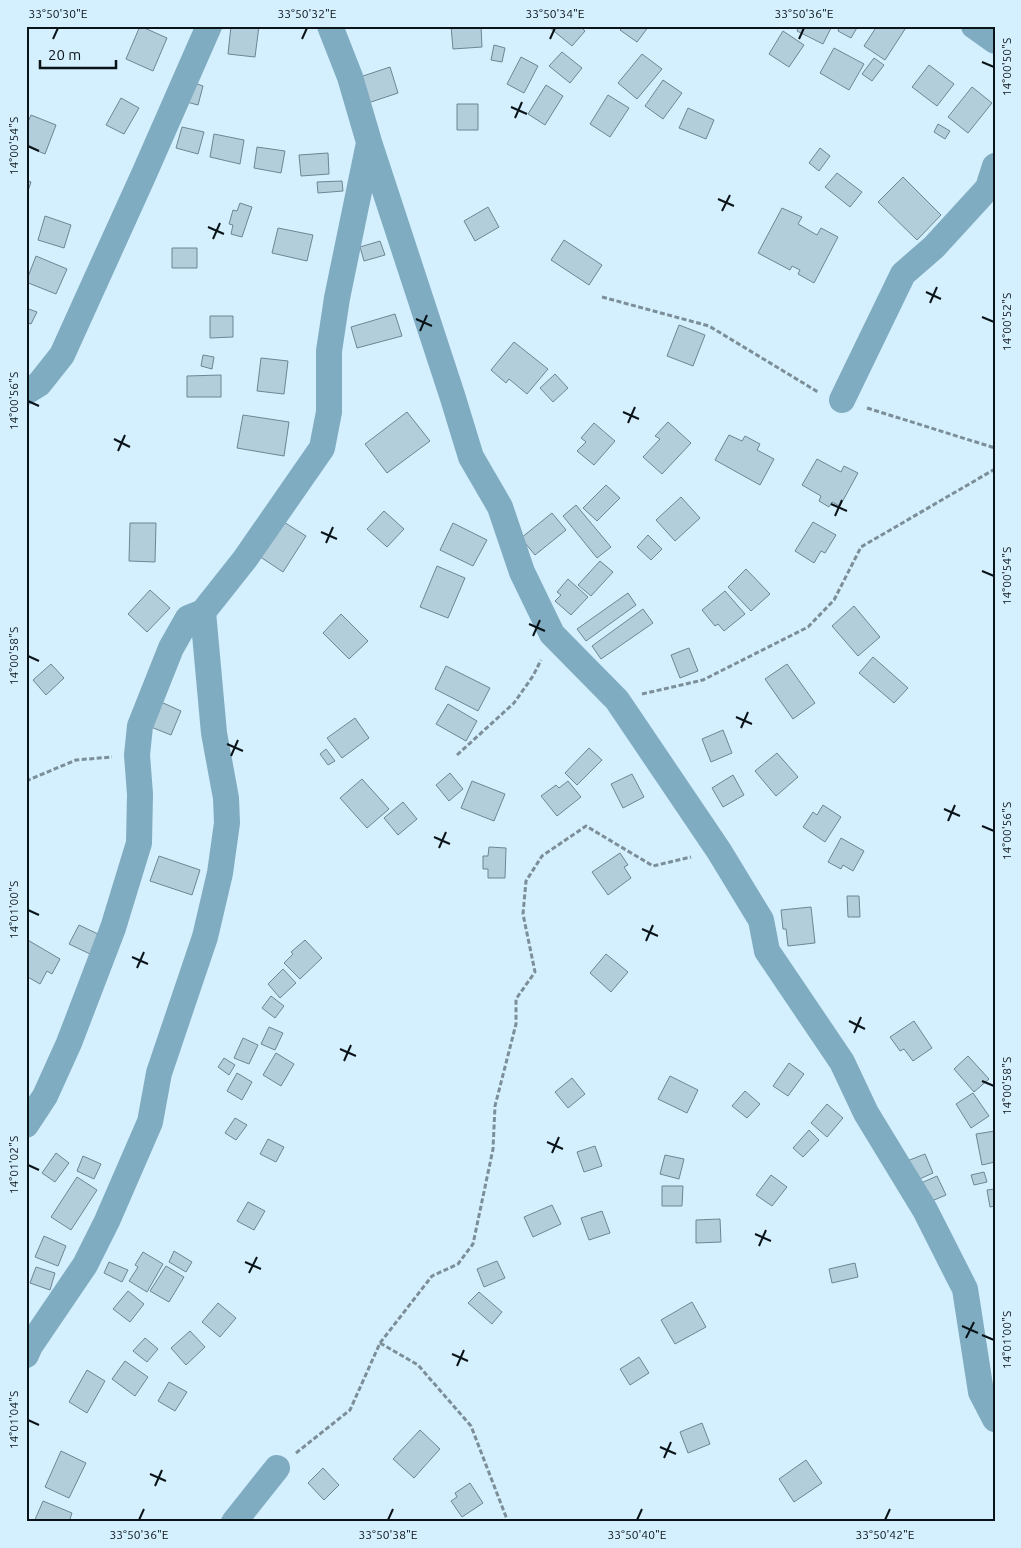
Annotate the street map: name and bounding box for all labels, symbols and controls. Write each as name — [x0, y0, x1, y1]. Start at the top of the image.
text: 33°50'30"E — [29, 7, 88, 20]
text: 33°50'32"E — [278, 7, 337, 20]
text: 33°50'34"E — [526, 7, 585, 20]
text: 33°50'36"E — [775, 7, 834, 20]
scale bar — [40, 38, 116, 70]
text: 14°00'50"S — [1000, 38, 1013, 96]
text: 20 m — [48, 46, 81, 63]
text: 14°00'54"S — [7, 117, 20, 175]
text: 14°00'52"S — [1000, 293, 1013, 351]
text: 14°00'56"S — [7, 372, 20, 430]
text: 14°00'54"S — [1000, 547, 1013, 605]
text: 14°00'58"S — [7, 627, 20, 685]
text: 14°00'56"S — [1000, 802, 1013, 860]
text: 14°01'00"S — [7, 881, 20, 939]
text: 14°00'58"S — [1000, 1057, 1013, 1115]
text: 14°01'02"S — [7, 1136, 20, 1194]
text: 14°01'00"S — [1000, 1311, 1013, 1369]
text: 14°01'04"S — [7, 1391, 20, 1449]
text: 33°50'36"E — [110, 1528, 169, 1541]
text: 33°50'38"E — [359, 1528, 418, 1541]
text: 33°50'40"E — [608, 1528, 667, 1541]
text: 33°50'42"E — [856, 1528, 915, 1541]

